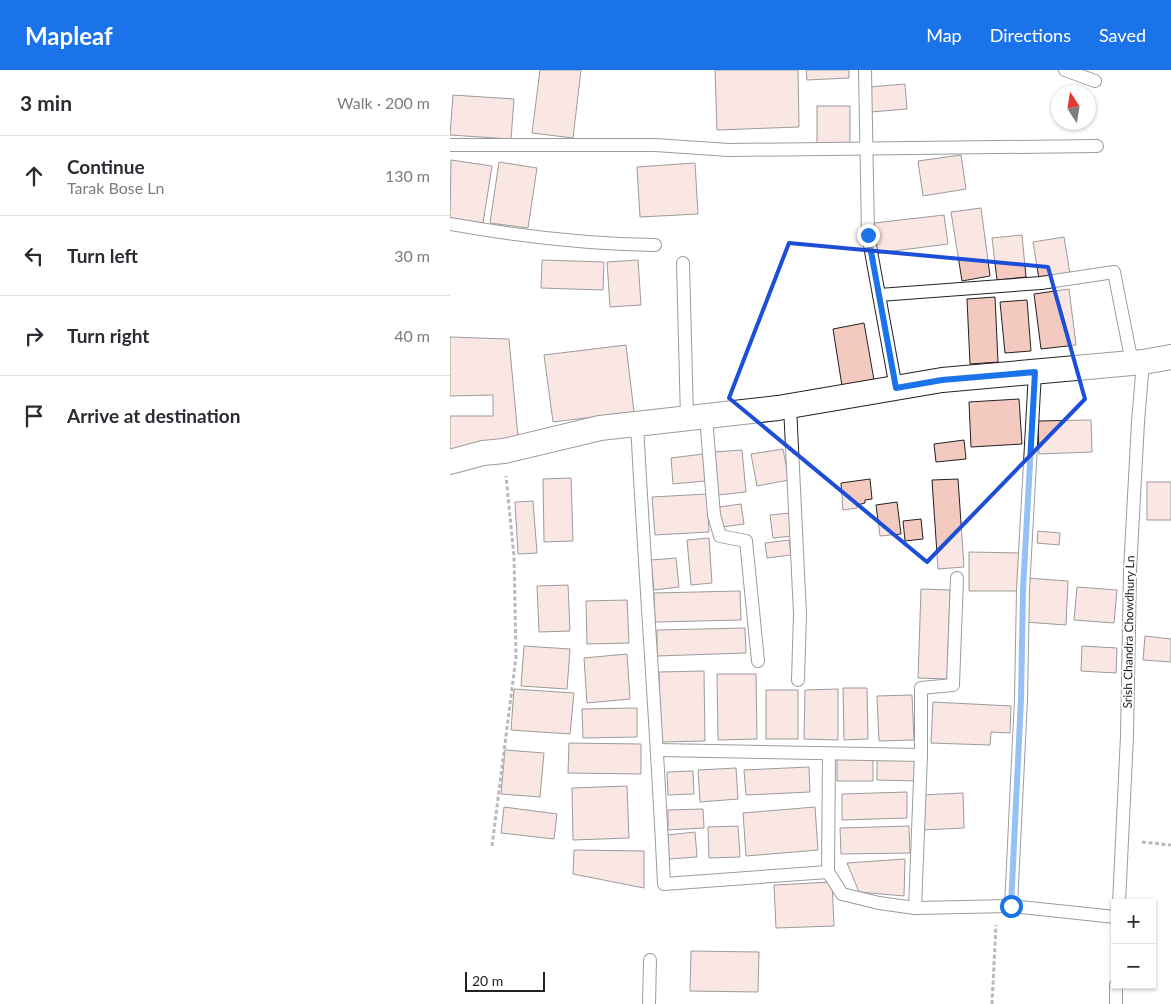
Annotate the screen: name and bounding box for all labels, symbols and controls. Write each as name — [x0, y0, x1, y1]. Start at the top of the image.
text: Mapleaf — [25, 21, 113, 50]
text: Map — [926, 24, 962, 46]
text: Directions — [990, 24, 1071, 46]
text: Saved — [1099, 24, 1146, 46]
north arrow — [1051, 85, 1096, 130]
text: 3 min — [20, 90, 72, 115]
text: Walk · 200 m — [337, 93, 430, 112]
text: Continue — [67, 155, 145, 178]
icon: ahead — [20, 162, 48, 190]
text: 130 m — [385, 166, 430, 185]
text: Tarak Bose Ln — [67, 178, 164, 197]
route end — [857, 224, 880, 247]
icon: left — [20, 242, 48, 270]
text: Turn left — [67, 244, 138, 267]
text: 30 m — [394, 246, 430, 265]
icon: right — [20, 322, 48, 350]
text: Turn right — [67, 324, 149, 347]
text: 40 m — [394, 326, 430, 345]
icon: arrive — [20, 402, 48, 430]
text: Arrive at destination — [67, 404, 240, 427]
street label: Srish Chandra Chowdhury Ln — [1120, 555, 1137, 709]
route start — [1000, 895, 1023, 918]
map controls — [1111, 899, 1156, 989]
button: + — [1111, 899, 1156, 944]
button: − — [1111, 944, 1156, 989]
scale bar — [465, 969, 545, 992]
text: 20 m — [472, 972, 503, 989]

